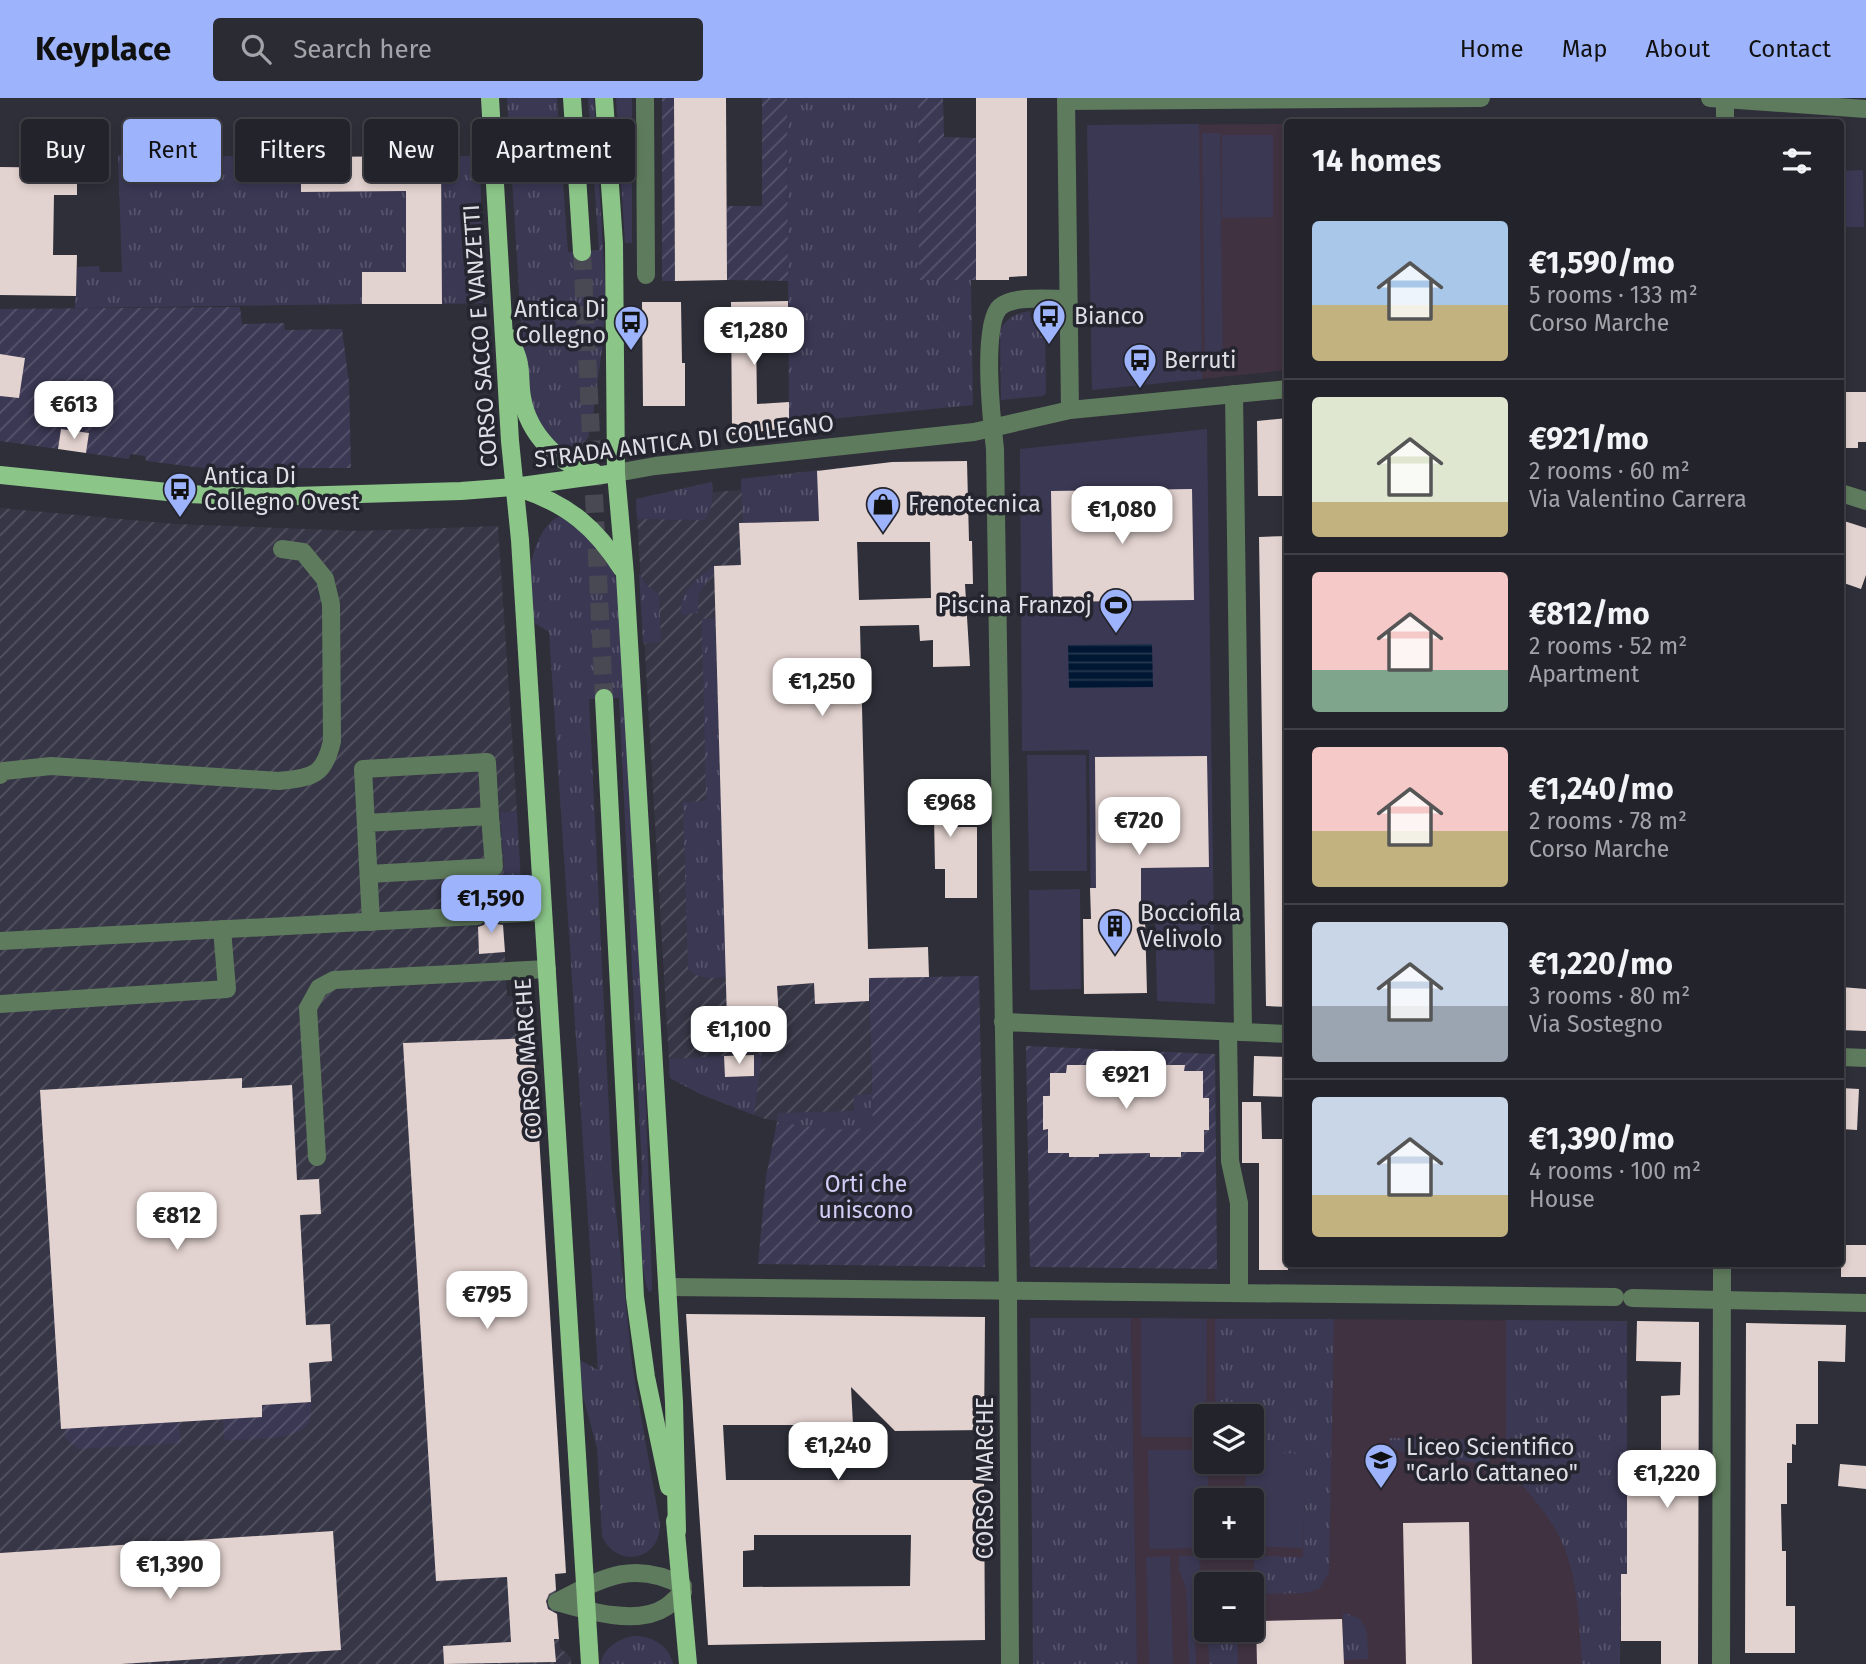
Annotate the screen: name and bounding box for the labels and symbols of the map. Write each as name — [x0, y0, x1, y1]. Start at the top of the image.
street label: CORSO SACCO E VANZETTI — [457, 204, 503, 468]
place label: Antica Di Collegno — [514, 295, 606, 349]
bus stop icon: Bianco — [1030, 297, 1068, 346]
place label: Bianco — [1074, 302, 1144, 330]
bus stop icon: Antica Di Collegno — [612, 303, 650, 352]
pin: €1,280 — [697, 308, 811, 367]
bus stop icon: Berruti — [1121, 341, 1159, 390]
place label: Berruti — [1164, 346, 1236, 374]
pin: €613 — [33, 382, 115, 441]
street label: STRADA ANTICA DI COLLEGNO — [533, 409, 835, 473]
place label: Antica Di Collegno Ovest — [204, 462, 360, 516]
bus stop icon: Antica Di Collegno Ovest — [161, 470, 199, 519]
shop icon: Frenotecnica — [864, 485, 902, 534]
pin: €1,080 — [1065, 486, 1179, 546]
place label: Frenotecnica — [908, 490, 1041, 518]
sports icon: Piscina Franzoj — [1097, 586, 1135, 635]
place label: Piscina Franzoj — [938, 591, 1092, 619]
pin: €1,250 — [765, 658, 879, 718]
pin: €968 — [909, 780, 991, 839]
pin: €720 — [1098, 798, 1180, 857]
pin: €1,590 — [434, 876, 548, 935]
place label: Bocciofila Velivolo — [1140, 899, 1241, 953]
building icon: Bocciofila Velivolo — [1096, 907, 1134, 956]
street label: CORSO MARCHE — [508, 977, 548, 1141]
pin: €1,100 — [682, 1006, 796, 1066]
pin: €921 — [1085, 1052, 1167, 1111]
park label: Orti che uniscono — [819, 1170, 913, 1224]
pin: €812 — [136, 1192, 218, 1252]
pin: €795 — [446, 1272, 528, 1331]
street label: CORSO MARCHE — [971, 1397, 999, 1559]
pin: €1,240 — [781, 1422, 895, 1482]
place label: Liceo Scientifico "Carlo Cattaneo" — [1406, 1433, 1578, 1487]
school or university icon: Liceo Scientifico "Carlo Cattaneo" — [1362, 1441, 1400, 1490]
pin: €1,220 — [1610, 1450, 1724, 1510]
pin: €1,390 — [113, 1542, 227, 1601]

